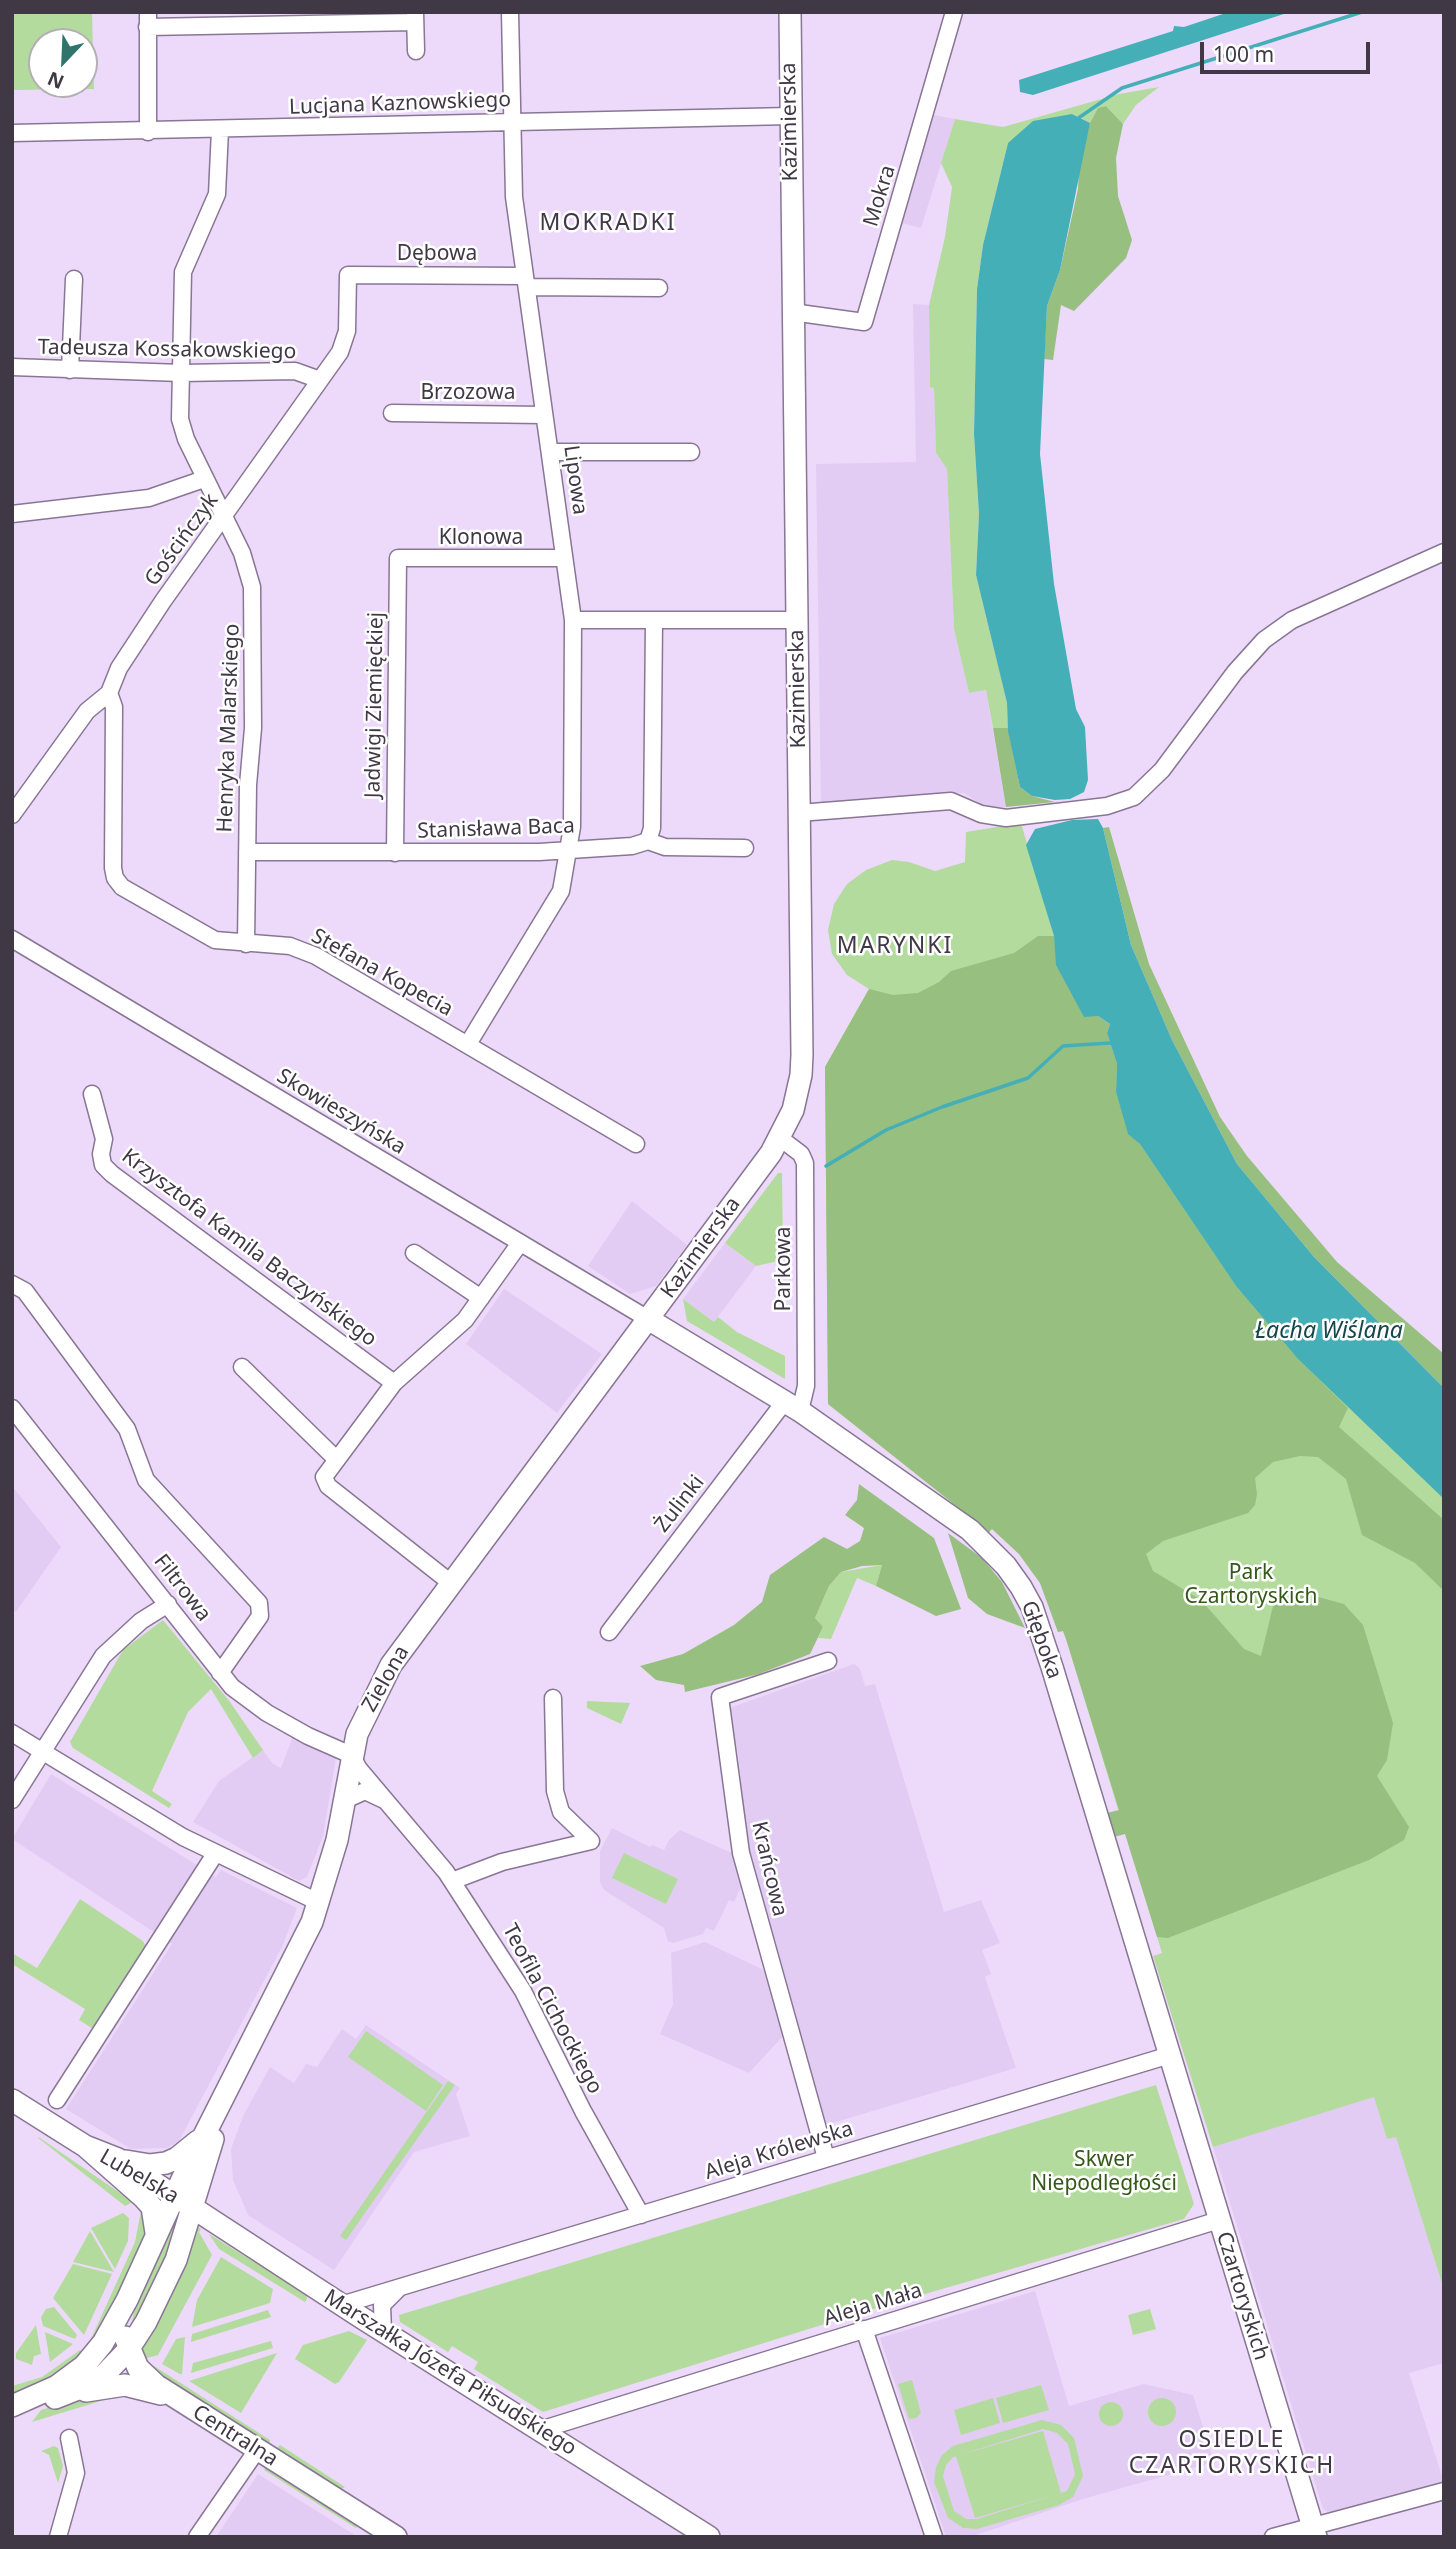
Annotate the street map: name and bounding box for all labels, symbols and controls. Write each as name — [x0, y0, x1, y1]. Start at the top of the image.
north arrow — [28, 28, 98, 98]
scale bar — [1204, 28, 1374, 72]
text: 100 m — [1213, 40, 1274, 68]
street label: Kazimierska — [776, 62, 804, 182]
text: N — [43, 66, 68, 95]
street label: Lucjana Kaznowskiego — [289, 88, 511, 120]
street label: Mokra — [859, 162, 901, 230]
district label: MOKRADKI — [541, 209, 675, 237]
street label: Dębowa — [397, 241, 477, 267]
street label: Tadeusza Kossakowskiego — [38, 335, 296, 365]
street label: Brzozowa — [420, 380, 516, 406]
street label: Lipowa — [558, 444, 592, 516]
street label: Gościńczyk — [140, 489, 224, 591]
street label: Klonowa — [439, 525, 523, 551]
street label: Jadwigi Ziemięckiej — [361, 612, 389, 798]
street label: Henryka Malarskiego — [213, 623, 245, 833]
street label: Kazimierska — [784, 629, 812, 749]
street label: Stanisława Baca — [417, 814, 575, 844]
street label: Stefana Kopecia — [307, 924, 457, 1022]
district label: MARYNKI — [838, 932, 952, 960]
street label: Skowieszyńska — [272, 1064, 410, 1160]
street label: Krzysztofa Kamila Baczyńskiego — [117, 1144, 381, 1352]
street label: Kazimierska — [656, 1193, 746, 1303]
street label: Parkowa — [771, 1227, 797, 1311]
water label: Łacha Wiślana — [1255, 1317, 1403, 1345]
street label: Żulinki — [650, 1470, 710, 1538]
street label: Filtrowa — [148, 1549, 216, 1627]
park label: Park Czartoryskich — [1184, 1560, 1318, 1610]
street label: Głęboka — [1015, 1598, 1067, 1682]
street label: Zielona — [357, 1641, 415, 1717]
street label: Krańcowa — [746, 1819, 792, 1919]
street label: Teofila Cichockiego — [497, 1920, 607, 2098]
street label: Aleja Królewska — [702, 2116, 856, 2186]
street label: Lubelska — [95, 2144, 183, 2210]
park label: Skwer Niepodległości — [1031, 2147, 1177, 2197]
street label: Czartoryskich — [1211, 2229, 1273, 2363]
street label: Aleja Mała — [821, 2278, 925, 2332]
street label: Marszałka Józefa Piłsudskiego — [319, 2285, 581, 2461]
street label: Centralna — [188, 2400, 282, 2472]
district label: OSIEDLE CZARTORYSKICH — [1130, 2426, 1334, 2480]

